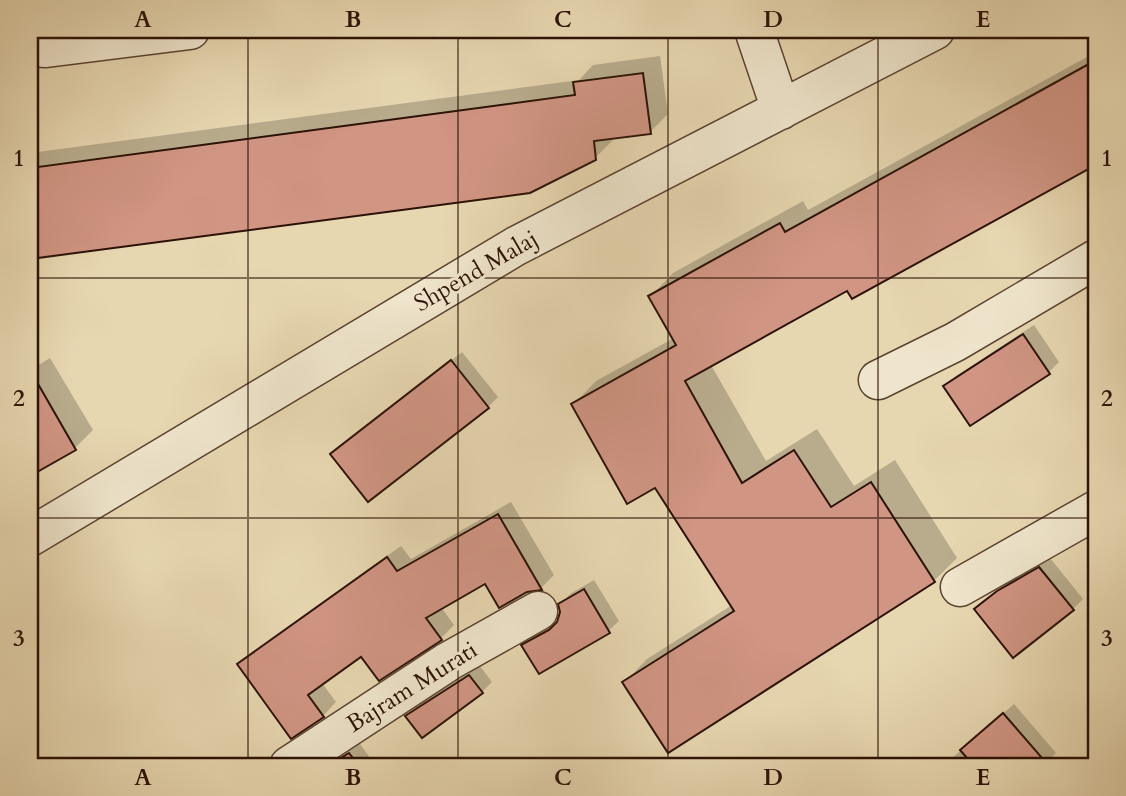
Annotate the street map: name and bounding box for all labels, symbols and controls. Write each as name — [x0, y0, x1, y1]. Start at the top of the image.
text: A — [134, 4, 152, 35]
text: B — [345, 4, 361, 35]
text: C — [554, 4, 572, 35]
text: D — [763, 4, 783, 35]
text: E — [976, 4, 990, 35]
text: 1 — [13, 143, 25, 174]
text: 1 — [1101, 143, 1113, 174]
street label: Shpend Malaj — [408, 222, 544, 320]
text: 2 — [13, 383, 25, 414]
text: 2 — [1101, 383, 1113, 414]
text: 3 — [13, 623, 25, 654]
text: 3 — [1101, 623, 1113, 654]
street label: Bajram Murati — [340, 634, 484, 740]
text: A — [134, 762, 152, 793]
text: B — [345, 762, 361, 793]
text: C — [554, 762, 572, 793]
text: D — [763, 762, 783, 793]
text: E — [976, 762, 990, 793]

